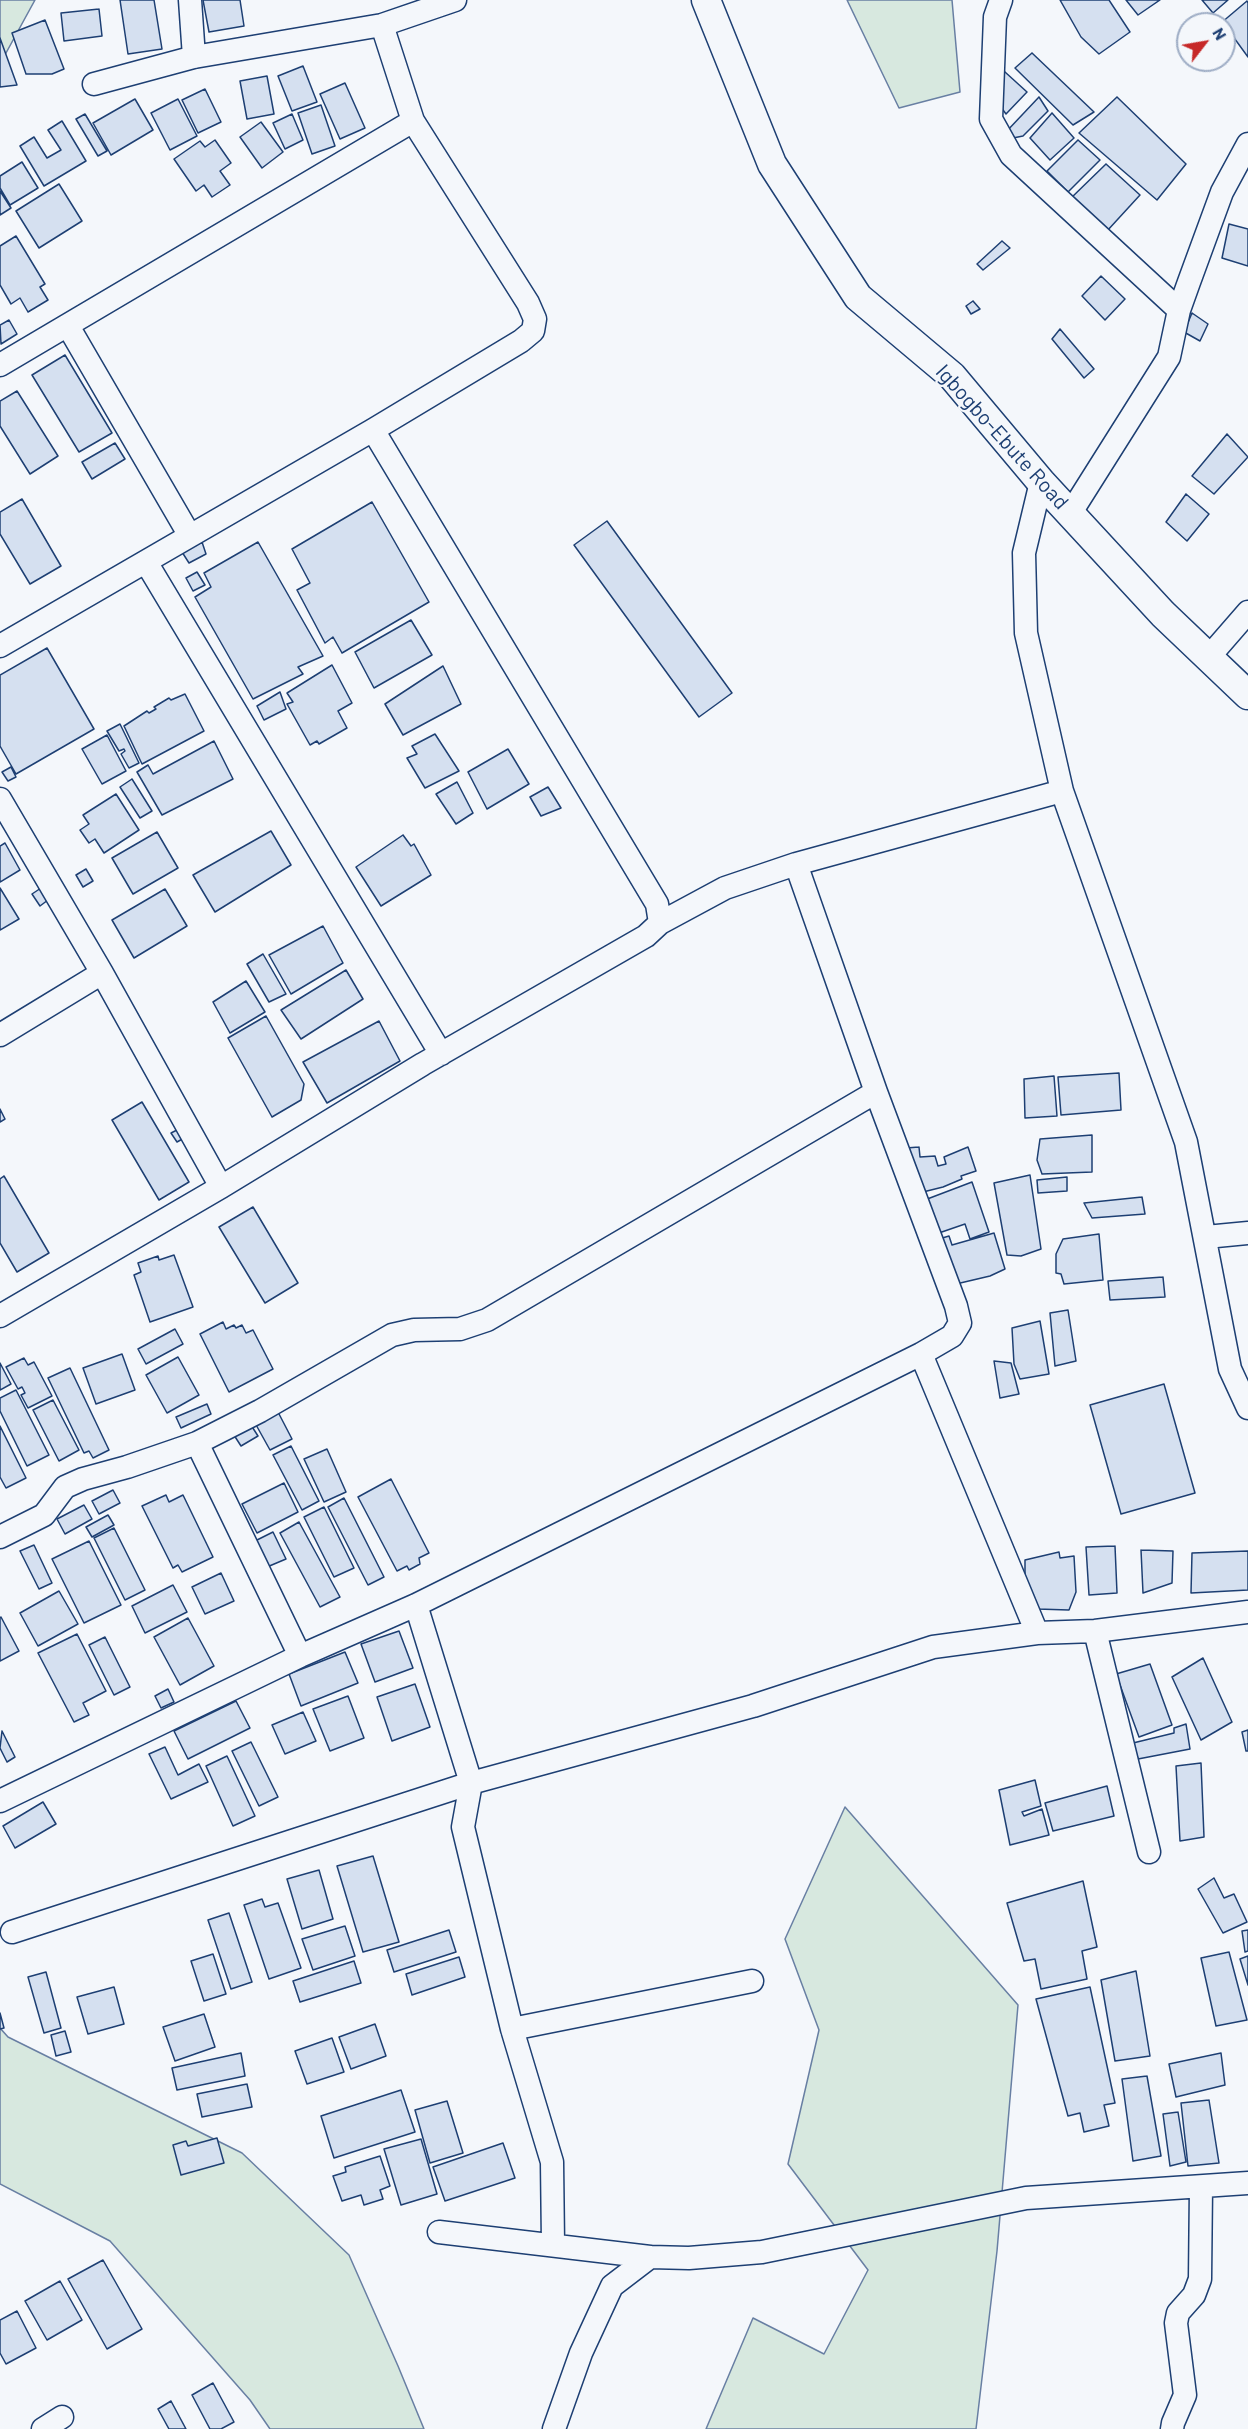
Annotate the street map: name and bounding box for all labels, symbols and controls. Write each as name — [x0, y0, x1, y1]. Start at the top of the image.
north arrow — [1176, 12, 1236, 72]
text: N — [1209, 24, 1231, 43]
street label: Igbogbo-Ebute Road — [930, 359, 1074, 515]

